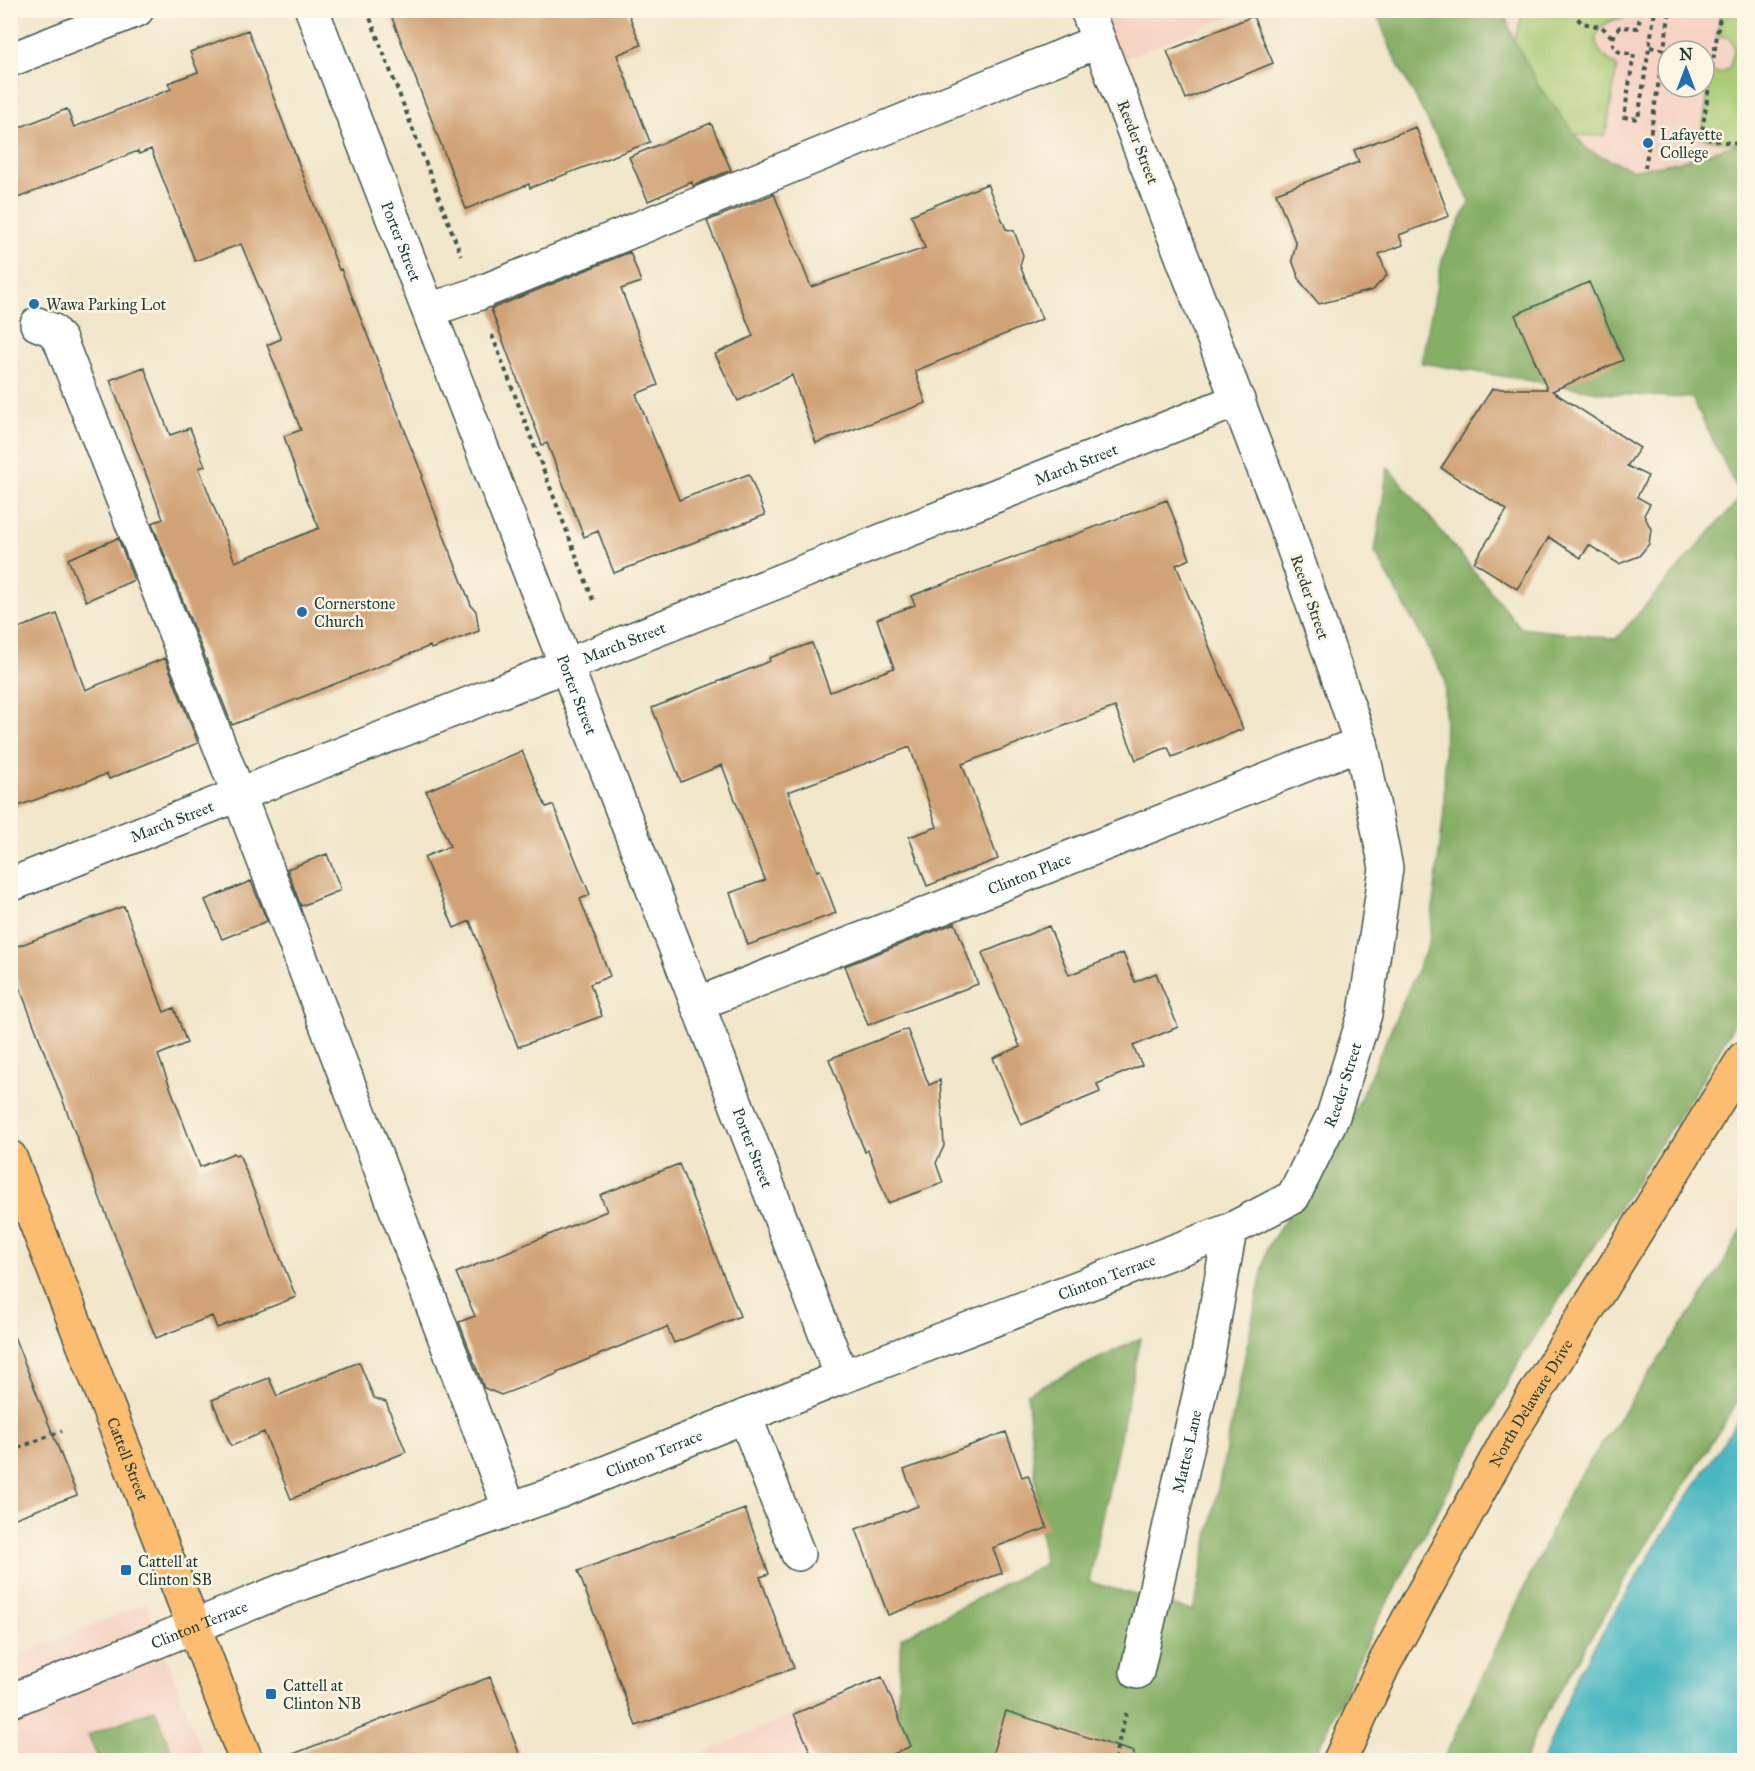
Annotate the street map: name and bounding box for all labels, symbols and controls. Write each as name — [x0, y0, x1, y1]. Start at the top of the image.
north arrow — [1656, 39, 1716, 99]
text: N — [1679, 45, 1693, 64]
street label: Reeder Street — [1113, 97, 1163, 187]
place label: Lafayette College — [1660, 125, 1723, 163]
marker: Lafayette College — [1641, 136, 1655, 150]
street label: Porter Street — [378, 198, 426, 284]
place label: Wawa Parking Lot — [46, 295, 167, 315]
marker: Wawa Parking Lot — [27, 297, 41, 311]
street label: March Street — [1031, 439, 1121, 489]
street label: Reeder Street — [1287, 552, 1333, 642]
place label: Cornerstone Church — [314, 594, 396, 631]
marker: Cornerstone Church — [295, 605, 309, 619]
street label: March Street — [579, 617, 669, 668]
street label: Porter Street — [553, 652, 602, 737]
street label: March Street — [127, 796, 217, 846]
street label: Clinton Place — [985, 848, 1074, 898]
street label: Reeder Street — [1319, 1040, 1365, 1131]
street label: Porter Street — [729, 1105, 777, 1191]
street label: Clinton Terrace — [1055, 1250, 1158, 1304]
street label: North Delaware Drive — [1485, 1335, 1577, 1470]
street label: Mattes Lane — [1168, 1408, 1205, 1495]
street label: Cattell Street — [103, 1414, 153, 1503]
street label: Clinton Terrace — [603, 1425, 705, 1481]
place label: Cattell at Clinton SB — [138, 1552, 212, 1589]
marker: Cattell at Clinton SB — [119, 1563, 133, 1577]
street label: Clinton Terrace — [148, 1596, 251, 1652]
place label: Cattell at Clinton NB — [283, 1676, 361, 1713]
marker: Cattell at Clinton NB — [264, 1687, 278, 1701]

